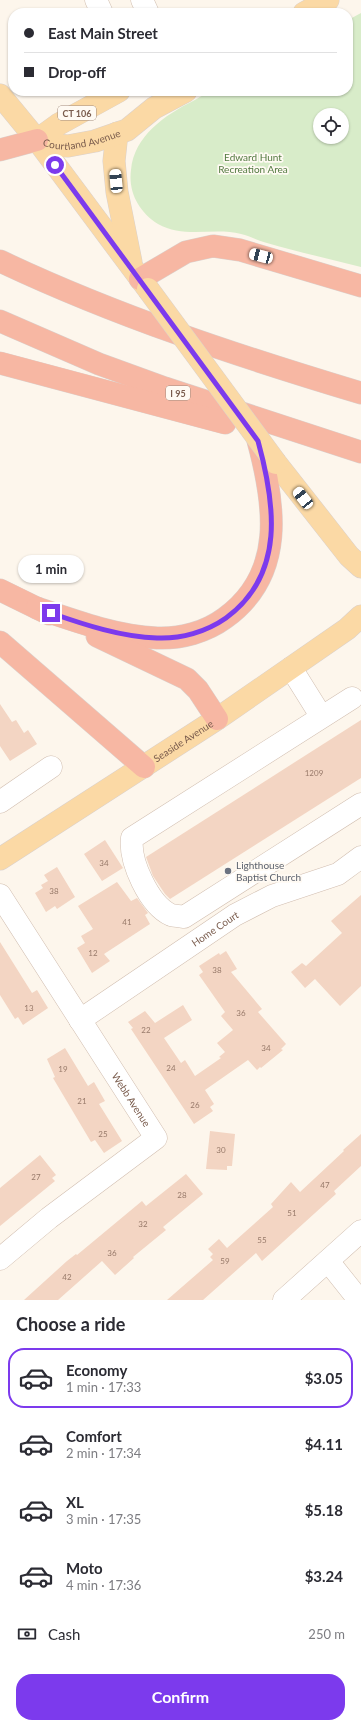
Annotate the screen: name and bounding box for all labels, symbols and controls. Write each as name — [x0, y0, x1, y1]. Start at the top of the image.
text: East Main Street — [48, 24, 158, 42]
text: Drop-off — [48, 63, 106, 81]
road number: CT 106 — [58, 106, 96, 120]
map controls — [313, 108, 349, 144]
button: locate — [313, 108, 349, 144]
street label: Courtland Avenue — [42, 127, 122, 152]
park label: Edward Hunt Recreation Area — [218, 151, 288, 175]
route start — [46, 156, 64, 174]
car — [109, 169, 123, 193]
car — [248, 247, 274, 265]
road number: I 95 — [166, 386, 190, 400]
car — [291, 485, 315, 511]
callout: 1 min — [18, 555, 84, 583]
text: 1 min — [35, 561, 67, 577]
route end — [42, 604, 60, 622]
street label: Seaside Avenue — [151, 717, 215, 764]
house number: 1209 — [305, 768, 324, 778]
house number: 34 — [99, 858, 109, 868]
place label: Lighthouse Baptist Church — [236, 859, 301, 883]
marker: Lighthouse Baptist Church — [223, 866, 233, 876]
house number: 38 — [49, 886, 59, 896]
street label: Home Court — [189, 908, 241, 949]
house number: 41 — [122, 917, 132, 927]
house number: 12 — [88, 948, 98, 958]
house number: 38 — [212, 965, 222, 975]
house number: 13 — [24, 1003, 34, 1013]
house number: 36 — [236, 1008, 246, 1018]
house number: 22 — [141, 1025, 151, 1035]
house number: 34 — [261, 1043, 271, 1053]
house number: 24 — [166, 1063, 176, 1073]
house number: 19 — [58, 1064, 68, 1074]
street label: Webb Avenue — [110, 1070, 153, 1129]
house number: 21 — [77, 1096, 87, 1106]
house number: 26 — [190, 1100, 200, 1110]
house number: 25 — [98, 1129, 108, 1139]
house number: 30 — [216, 1145, 226, 1155]
house number: 27 — [31, 1172, 41, 1182]
house number: 47 — [320, 1180, 330, 1190]
house number: 28 — [177, 1190, 187, 1200]
house number: 51 — [287, 1208, 297, 1218]
house number: 32 — [138, 1219, 148, 1229]
house number: 55 — [257, 1235, 267, 1245]
house number: 36 — [107, 1248, 117, 1258]
house number: 59 — [220, 1256, 230, 1266]
house number: 42 — [62, 1272, 72, 1282]
text: Choose a ride — [16, 1313, 125, 1335]
icon: car — [18, 1360, 54, 1396]
text: Economy — [66, 1361, 127, 1379]
text: $3.05 — [305, 1369, 343, 1387]
text: 1 min · 17:33 — [66, 1379, 141, 1395]
icon: car — [18, 1426, 54, 1462]
text: Comfort — [66, 1427, 122, 1445]
text: $4.11 — [305, 1435, 343, 1453]
text: 2 min · 17:34 — [66, 1445, 141, 1461]
icon: car — [18, 1492, 54, 1528]
text: XL — [66, 1493, 84, 1511]
text: $5.18 — [305, 1501, 343, 1519]
text: 3 min · 17:35 — [66, 1511, 141, 1527]
icon: car — [18, 1558, 54, 1594]
text: Moto — [66, 1559, 103, 1577]
text: $3.24 — [305, 1567, 343, 1585]
text: 4 min · 17:36 — [66, 1577, 141, 1593]
icon: cash — [16, 1623, 38, 1645]
text: Cash — [48, 1625, 80, 1643]
text: 250 m — [308, 1626, 345, 1642]
button: Confirm — [16, 1674, 345, 1720]

